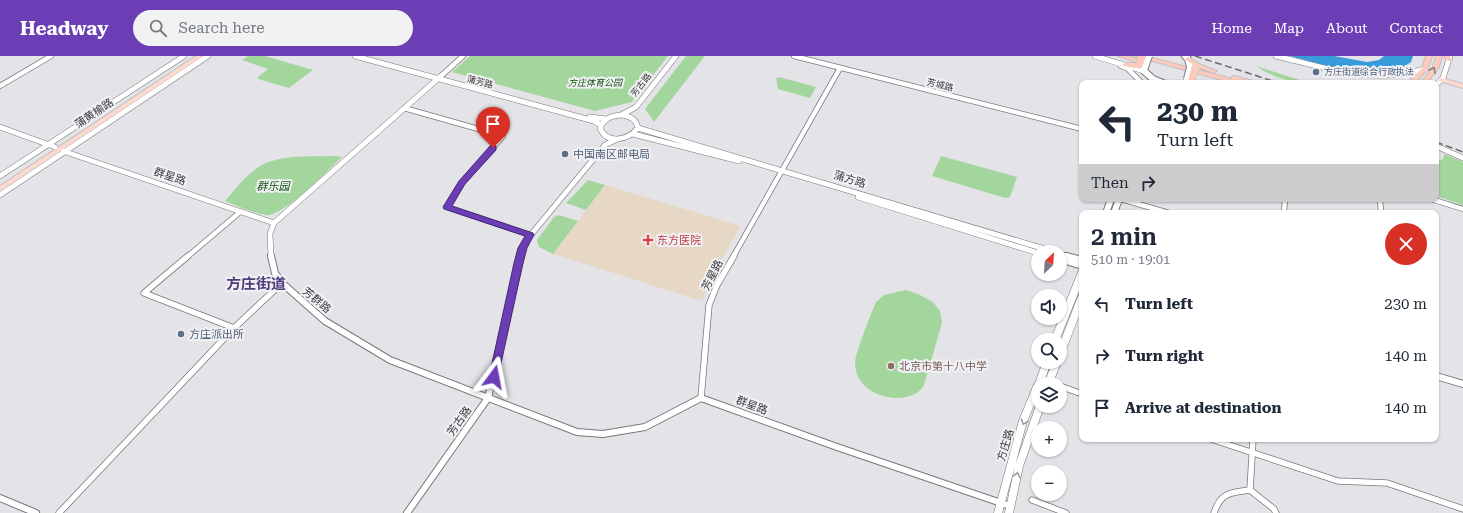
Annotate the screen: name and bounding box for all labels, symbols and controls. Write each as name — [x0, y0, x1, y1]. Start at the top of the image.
search box — [133, 10, 413, 46]
text: Headway — [20, 17, 109, 40]
icon: search — [147, 17, 169, 39]
text: Search here — [179, 19, 264, 37]
text: Home — [1211, 20, 1252, 36]
text: Map — [1274, 20, 1304, 36]
text: About — [1326, 20, 1368, 36]
text: Contact — [1390, 20, 1443, 36]
marker: 方庄街道综合行政执法 — [1311, 67, 1321, 77]
place label: 方庄街道综合行政执法 — [1324, 67, 1414, 77]
one-way arrow — [1429, 67, 1436, 75]
street label: 芳古路 — [629, 71, 653, 99]
street label: 蒲芳路 — [466, 74, 494, 90]
street label: 芳城路 — [926, 77, 954, 93]
park label: 方庄体育公园 — [568, 78, 624, 88]
text: 230 m — [1157, 95, 1238, 128]
street label: 蒲黄榆路 — [72, 96, 116, 131]
icon: left — [1091, 96, 1143, 148]
pin — [476, 107, 510, 148]
icon: arrive — [482, 113, 504, 135]
text: Turn left — [1157, 129, 1233, 150]
place label: 中国南区邮电局 — [573, 148, 650, 161]
marker: 中国南区邮电局 — [560, 149, 570, 159]
street label: 群星路 — [152, 165, 188, 188]
street label: 蒲方路 — [832, 168, 868, 191]
icon: right — [1137, 172, 1159, 194]
text: Then — [1091, 174, 1129, 192]
park label: 群乐园 — [257, 180, 291, 193]
text: 2 min — [1091, 223, 1157, 251]
button: close — [1385, 223, 1427, 265]
marker: 东方医院 — [642, 234, 654, 246]
place label: 东方医院 — [657, 234, 701, 247]
north arrow — [1031, 245, 1067, 281]
map controls — [1031, 245, 1067, 501]
text: 510 m · 19:01 — [1091, 252, 1170, 267]
street label: 芳星路 — [699, 258, 726, 293]
district label: 方庄街道 — [226, 275, 286, 293]
street label: 芳群路 — [300, 285, 333, 316]
button: sound — [1031, 289, 1067, 325]
icon: left — [1091, 293, 1113, 315]
text: Turn left — [1125, 295, 1193, 313]
text: 230 m — [1384, 295, 1427, 313]
place label: 方庄派出所 — [189, 328, 244, 341]
marker: 方庄派出所 — [176, 329, 186, 339]
button: search — [1031, 333, 1067, 369]
icon: right — [1091, 345, 1113, 367]
text: Turn right — [1125, 347, 1204, 365]
text: 140 m — [1384, 347, 1427, 365]
position arrow — [473, 356, 515, 398]
place label: 北京市第十八中学 — [899, 360, 987, 373]
marker: 北京市第十八中学 — [886, 361, 896, 371]
button: layers — [1031, 377, 1067, 413]
street label: 群星路 — [734, 394, 770, 417]
icon: arrive — [1091, 397, 1113, 419]
text: Arrive at destination — [1125, 399, 1281, 417]
text: 140 m — [1384, 399, 1427, 417]
street label: 芳古路 — [445, 404, 474, 439]
one-way arrow — [1020, 418, 1028, 425]
button: + — [1031, 421, 1067, 457]
street label: 方庄路 — [994, 427, 1017, 463]
button: − — [1031, 465, 1067, 501]
one-way arrow — [1013, 472, 1021, 478]

